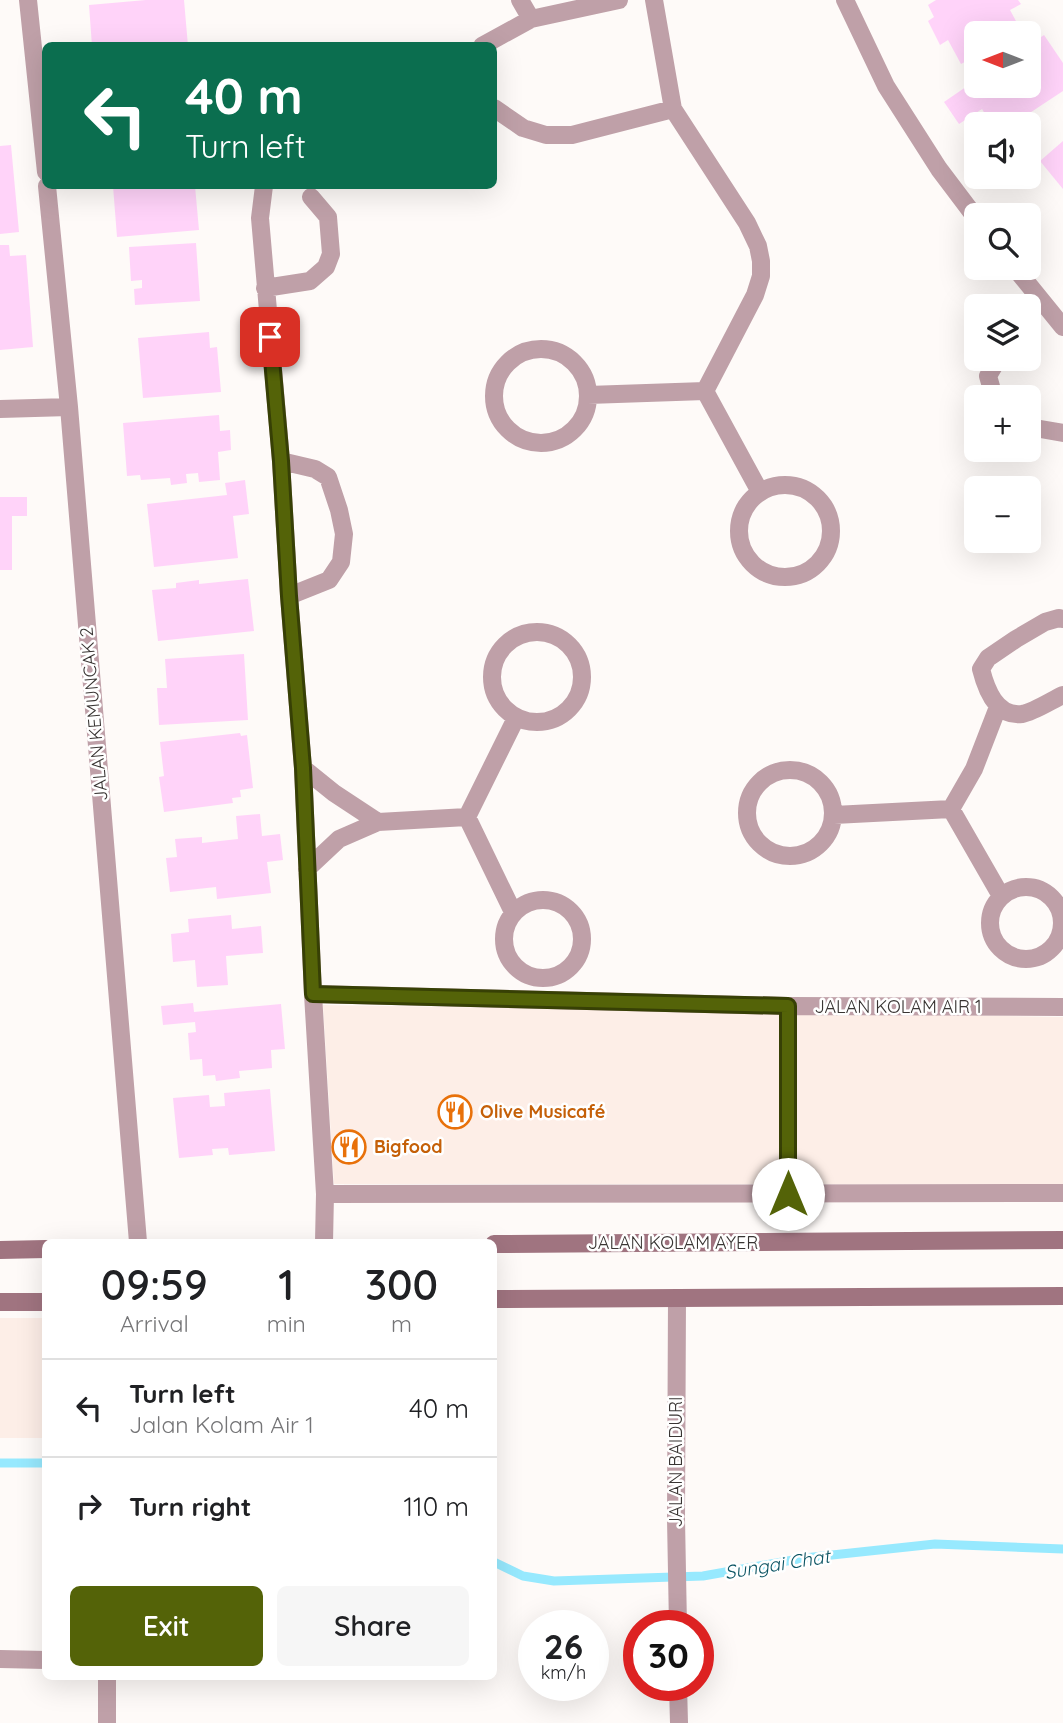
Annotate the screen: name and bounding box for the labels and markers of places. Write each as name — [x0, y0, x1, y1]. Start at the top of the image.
pin — [240, 307, 300, 367]
restaurant icon: Olive Musicafé — [436, 1093, 474, 1131]
place label: Olive Musicafé — [480, 1100, 605, 1123]
restaurant icon: Bigfood — [330, 1128, 368, 1166]
place label: Bigfood — [374, 1135, 443, 1158]

